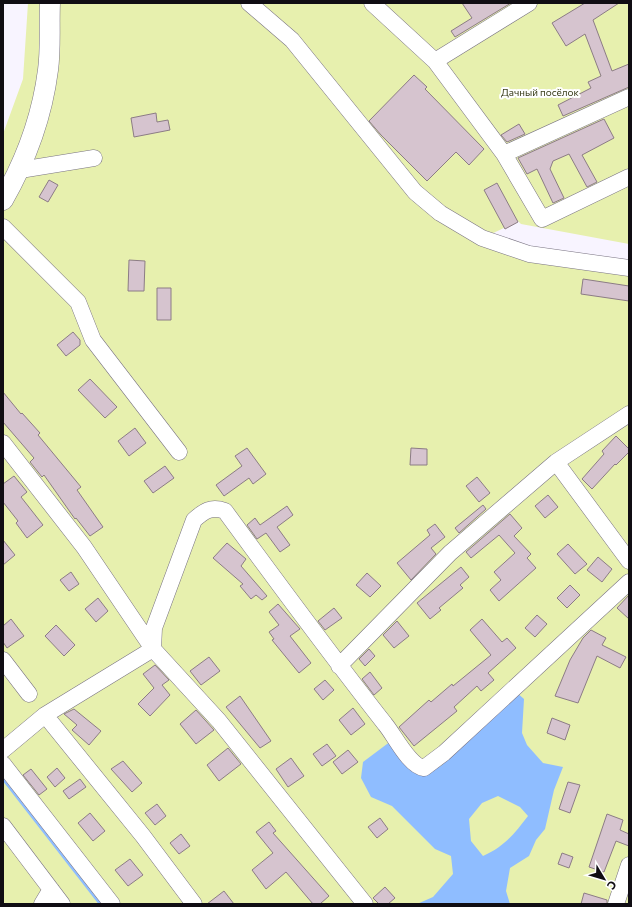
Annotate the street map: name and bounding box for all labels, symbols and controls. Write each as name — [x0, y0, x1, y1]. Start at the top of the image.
park label: Дачный посёлок — [501, 86, 580, 98]
north arrow — [584, 859, 624, 899]
text: С — [605, 878, 620, 893]

